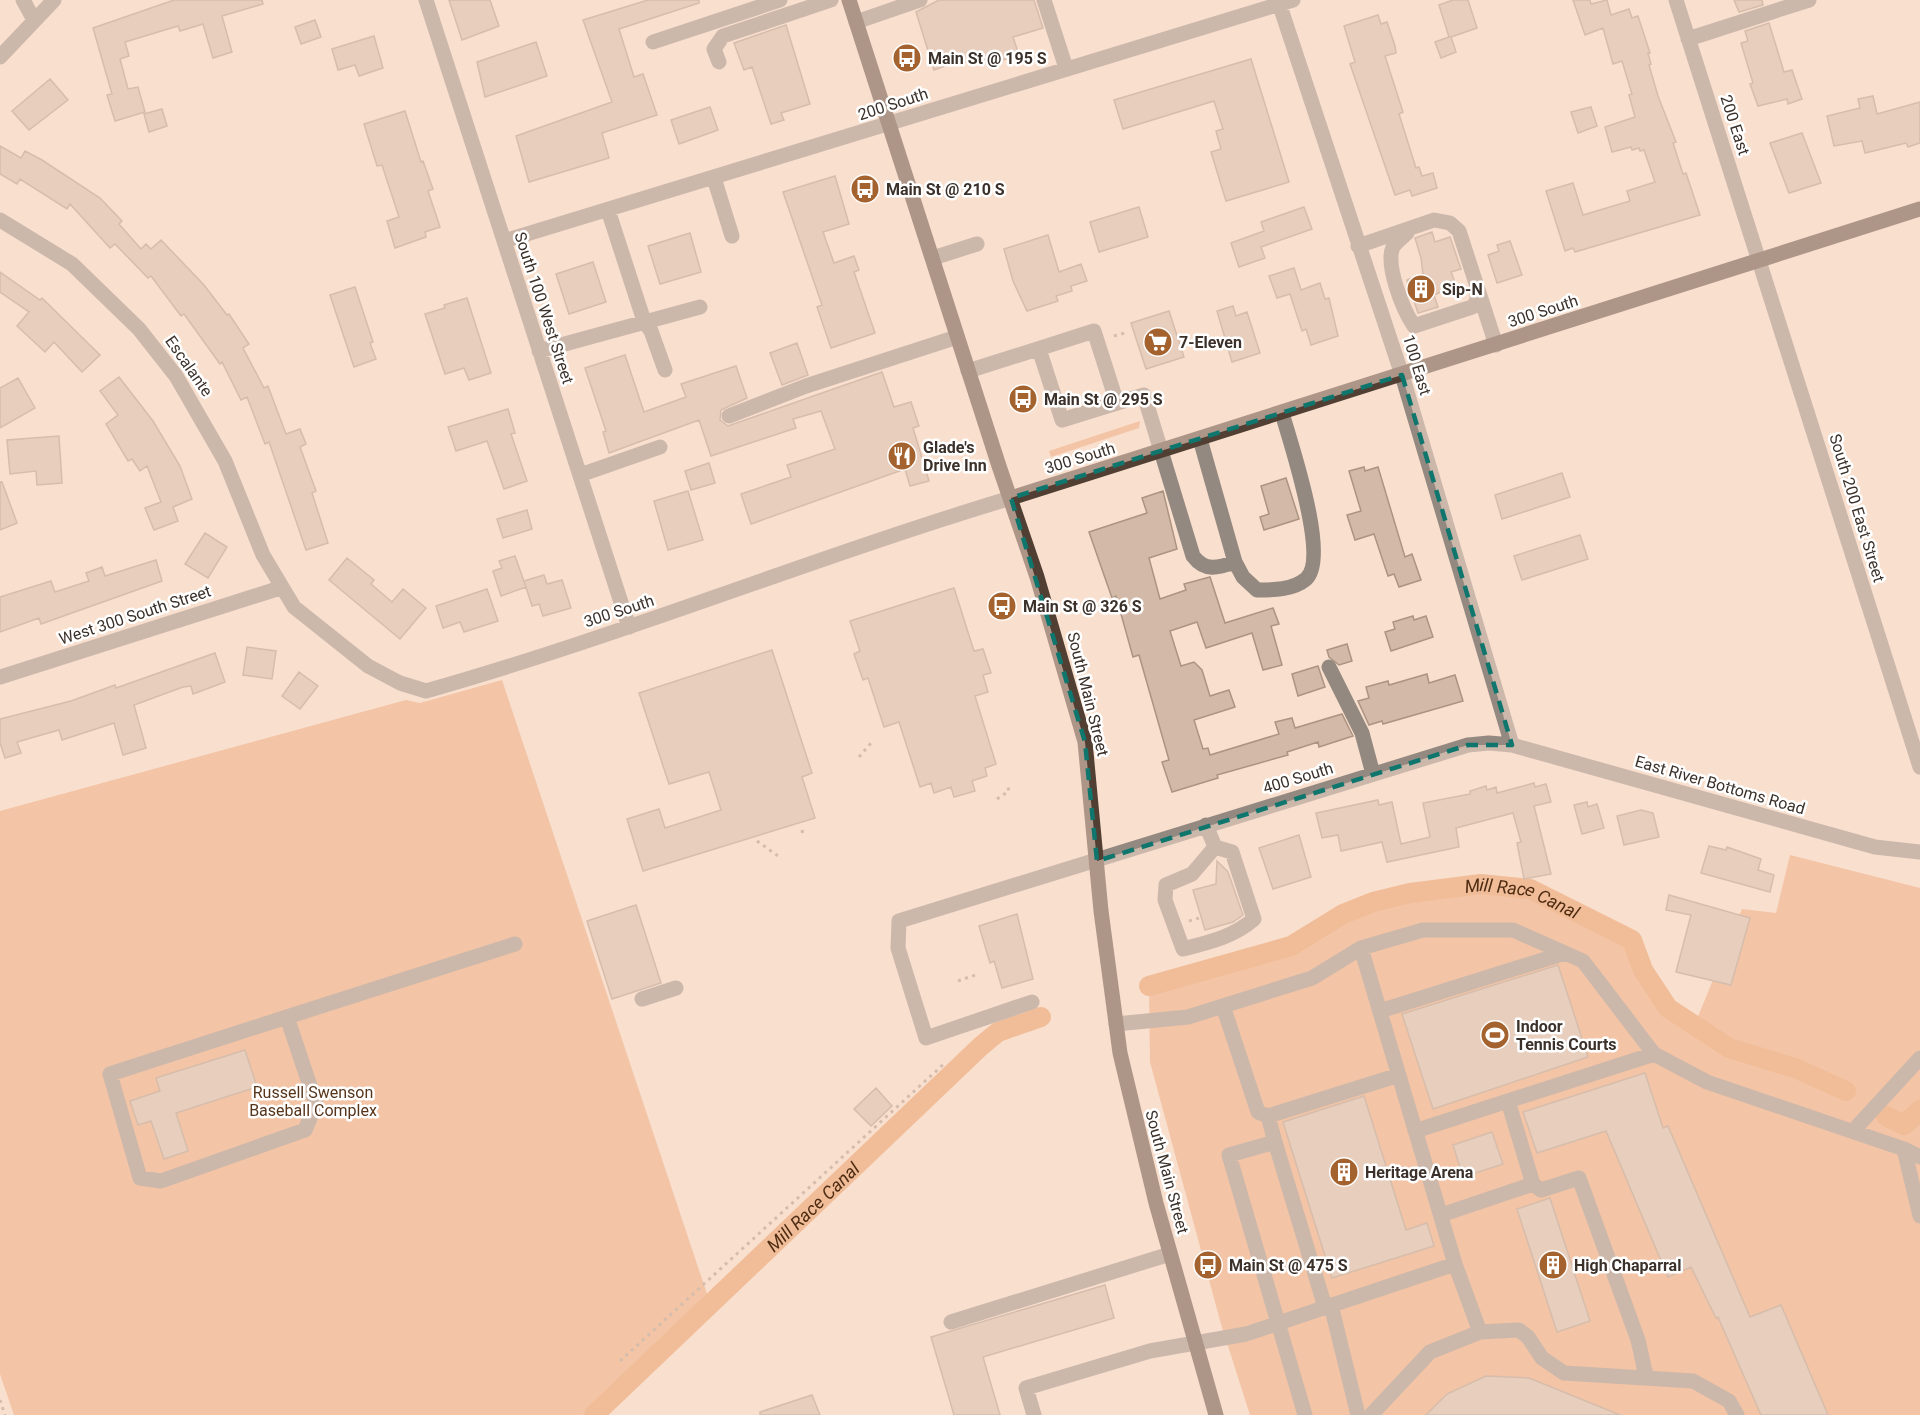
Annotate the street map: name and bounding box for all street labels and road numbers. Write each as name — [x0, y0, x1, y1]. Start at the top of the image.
street label: 200 South — [856, 84, 930, 124]
street label: 200 East — [1716, 92, 1754, 158]
street label: South 100 West Street — [510, 230, 578, 386]
street label: 300 South — [1506, 291, 1580, 331]
street label: Escalante — [161, 332, 217, 400]
street label: 100 East — [1399, 332, 1435, 398]
street label: South 200 East Street — [1825, 432, 1889, 584]
street label: 300 South — [1043, 438, 1117, 478]
street label: West 300 South Street — [57, 581, 213, 649]
street label: 300 South — [582, 591, 656, 631]
street label: South Main Street — [1063, 630, 1113, 758]
street label: East River Bottoms Road — [1633, 752, 1807, 818]
street label: 400 South — [1261, 758, 1335, 798]
street label: South Main Street — [1141, 1108, 1193, 1236]

